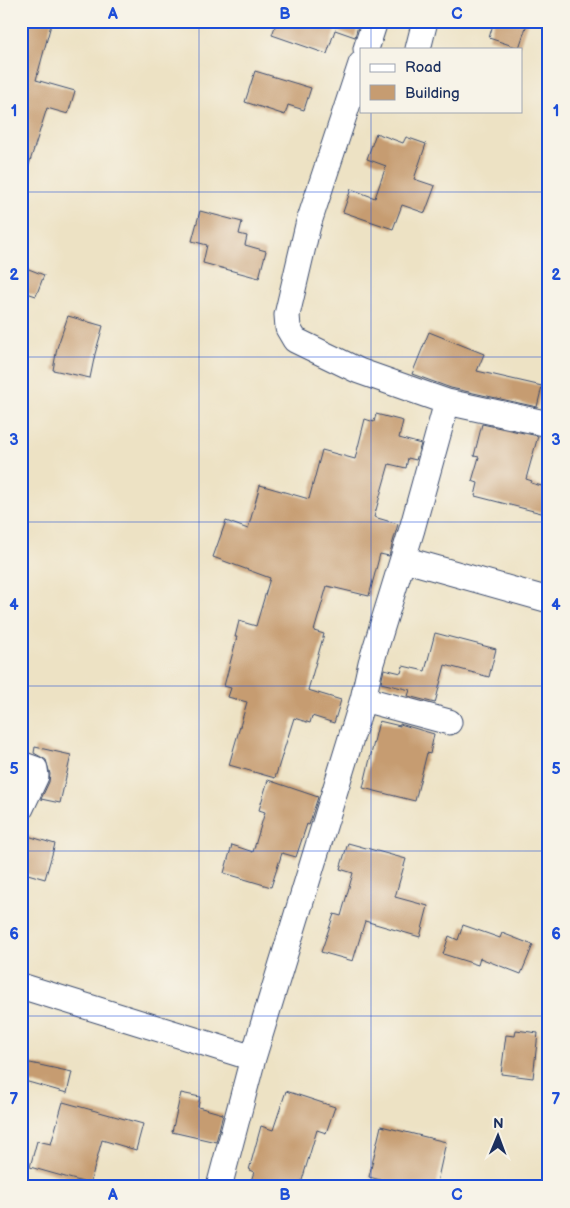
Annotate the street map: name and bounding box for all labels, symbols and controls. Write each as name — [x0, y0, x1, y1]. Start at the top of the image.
text: A — [107, 5, 118, 24]
text: B — [279, 5, 291, 24]
text: C — [451, 5, 463, 24]
legend — [360, 48, 522, 112]
text: Road — [405, 58, 441, 77]
text: Building — [405, 84, 460, 103]
text: 1 — [11, 102, 17, 121]
text: 1 — [553, 102, 559, 121]
text: 2 — [9, 266, 19, 285]
text: 2 — [551, 266, 561, 285]
text: 3 — [9, 431, 19, 450]
text: 3 — [551, 431, 561, 450]
text: 4 — [9, 596, 19, 615]
text: 4 — [551, 596, 561, 615]
text: 5 — [9, 760, 19, 779]
text: 5 — [551, 760, 561, 779]
text: 6 — [9, 925, 19, 944]
text: 6 — [551, 925, 561, 944]
text: 7 — [10, 1090, 19, 1109]
text: 7 — [552, 1090, 561, 1109]
north arrow — [472, 1110, 522, 1160]
text: N — [493, 1115, 504, 1132]
text: A — [107, 1186, 118, 1205]
text: B — [279, 1186, 291, 1205]
text: C — [451, 1186, 463, 1205]

